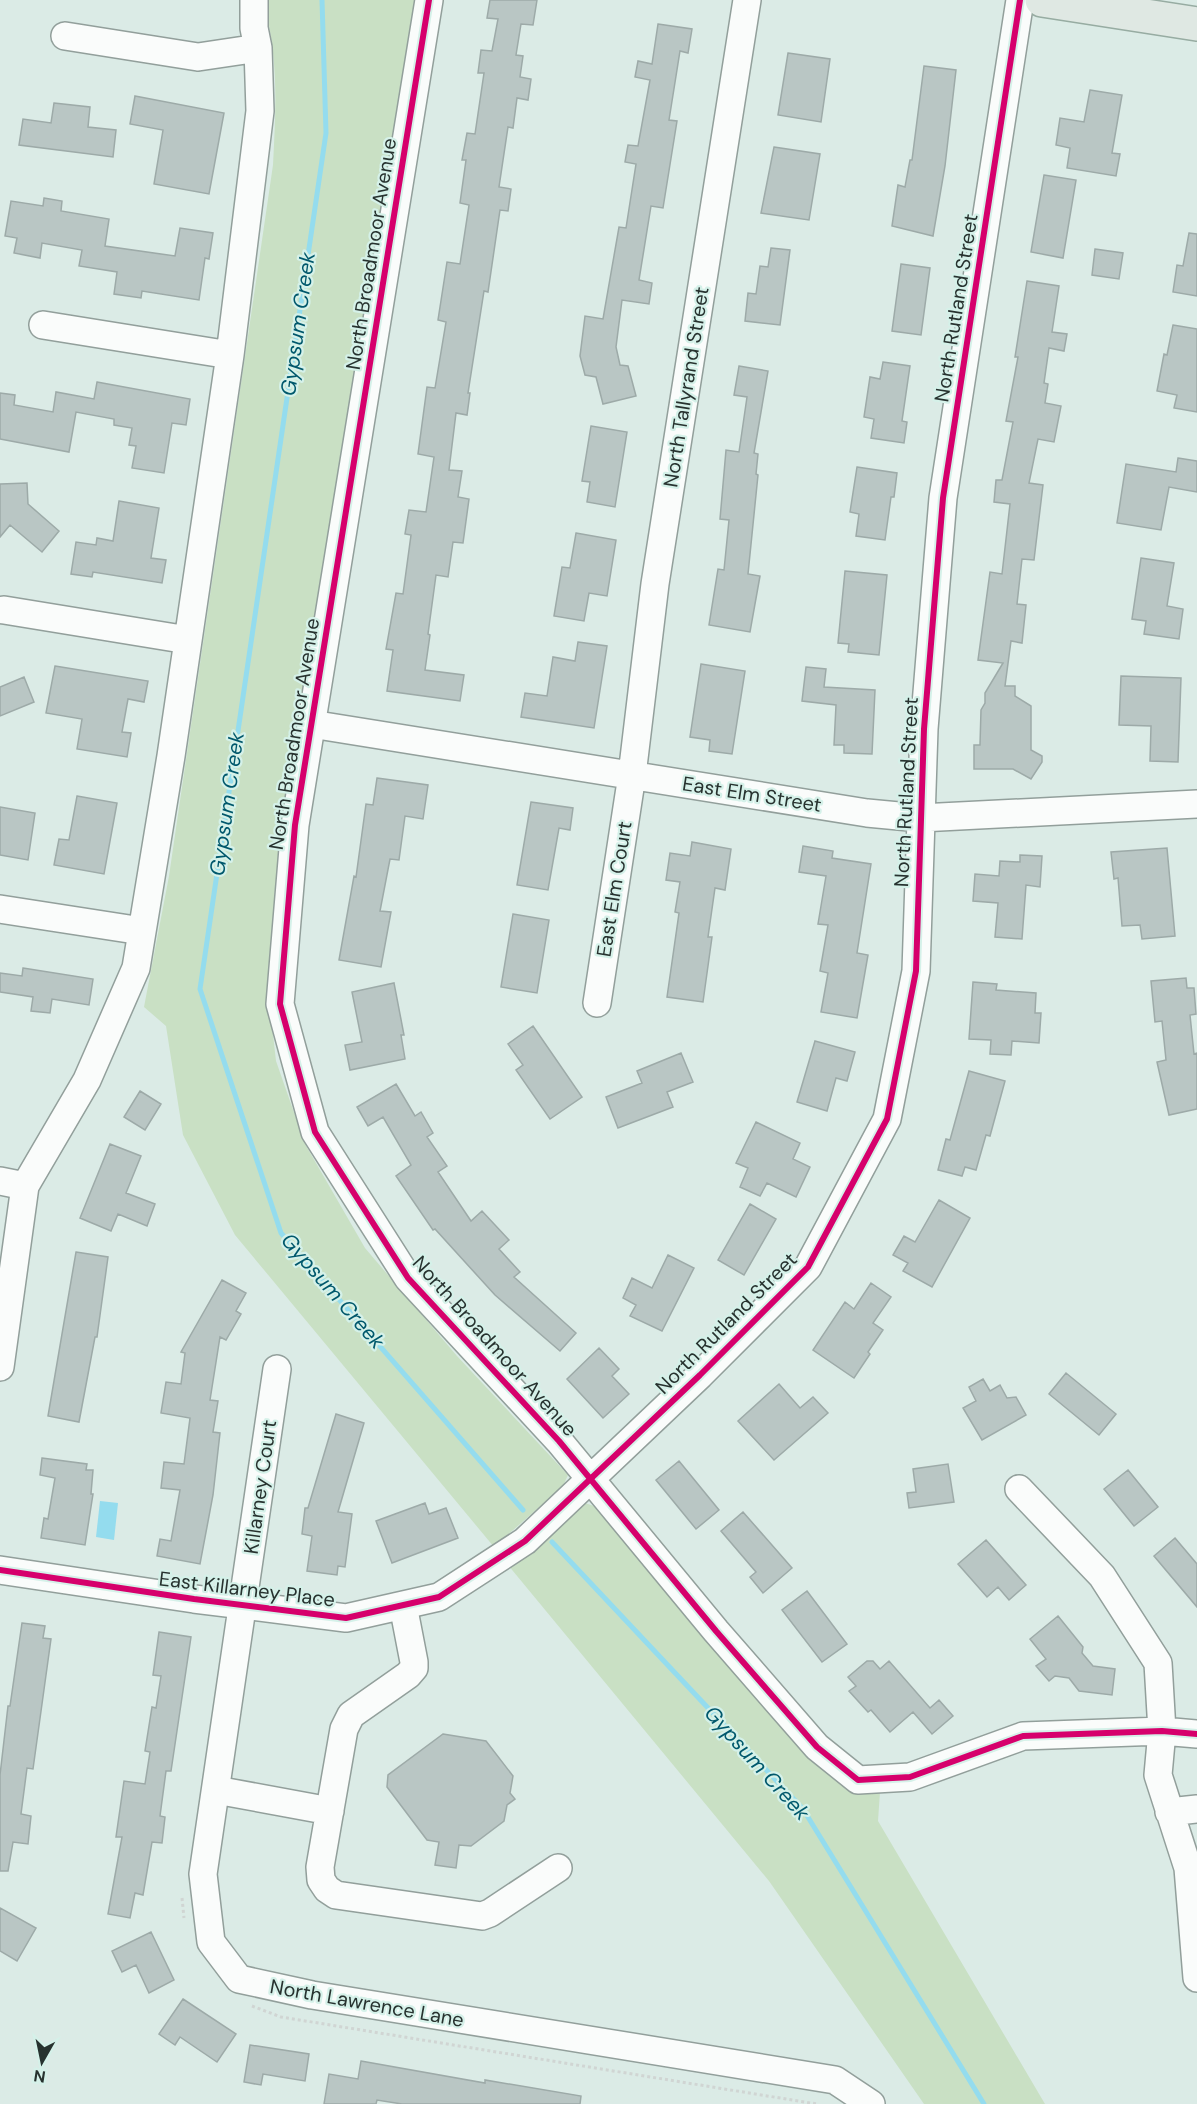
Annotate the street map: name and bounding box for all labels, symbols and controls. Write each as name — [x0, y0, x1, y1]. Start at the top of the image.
street label: North Broadmoor Avenue — [340, 136, 402, 372]
street label: North Rutland Street — [928, 212, 984, 404]
water label: Gypsum Creek — [274, 250, 322, 398]
street label: North Tallyrand Street — [657, 285, 715, 489]
street label: North Broadmoor Avenue — [263, 616, 325, 852]
street label: North Rutland Street — [888, 696, 924, 888]
water label: Gypsum Creek — [203, 730, 251, 878]
street label: East Elm Street — [681, 770, 824, 818]
street label: East Elm Court — [590, 819, 638, 959]
water label: Gypsum Creek — [275, 1227, 391, 1355]
street label: North Rutland Street — [650, 1246, 803, 1399]
street label: North Broadmoor Avenue — [407, 1250, 583, 1442]
street label: Killarney Court — [238, 1418, 282, 1556]
street label: East Killarney Place — [157, 1565, 337, 1613]
water label: Gypsum Creek — [698, 1700, 816, 1826]
street label: North Lawrence Lane — [268, 1973, 466, 2033]
north arrow — [12, 2032, 72, 2092]
text: N — [32, 2065, 47, 2088]

